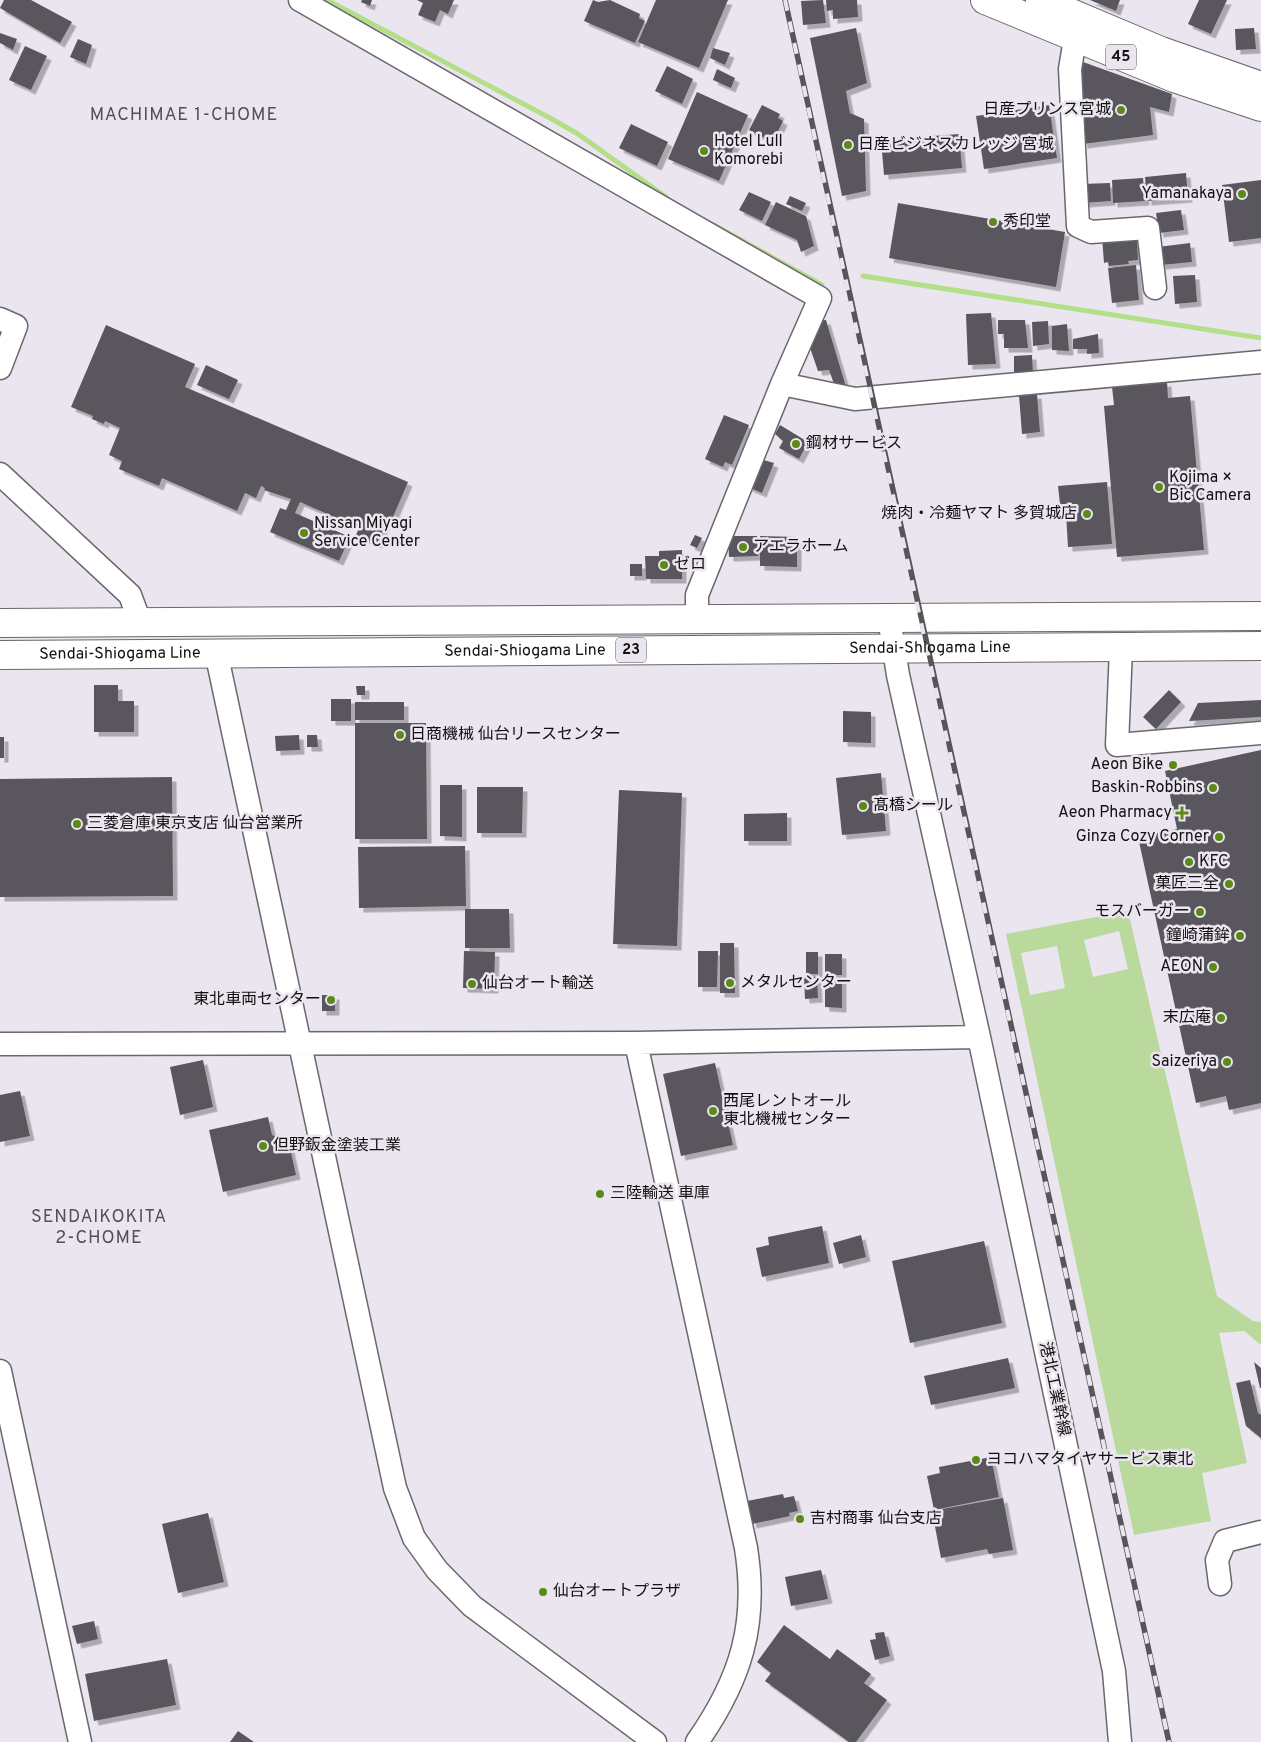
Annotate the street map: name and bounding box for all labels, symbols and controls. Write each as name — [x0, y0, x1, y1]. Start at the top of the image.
road number: 45 — [1106, 44, 1136, 70]
place label: 日産プリンス宮城 — [983, 100, 1111, 120]
district label: MACHIMAE 1-CHOME — [90, 104, 278, 127]
marker: 日産プリンス宮城 — [1115, 104, 1127, 116]
place label: Hotel Lull Komorebi — [714, 132, 783, 170]
place label: 日産ビジネスカレッジ 宮城 — [858, 135, 1054, 155]
marker: 日産ビジネスカレッジ 宮城 — [842, 139, 854, 151]
marker: Hotel Lull Komorebi — [698, 145, 710, 157]
place label: Yamanakaya — [1141, 184, 1232, 204]
marker: Yamanakaya — [1236, 188, 1248, 200]
place label: 秀印堂 — [1003, 212, 1051, 232]
marker: 秀印堂 — [987, 216, 999, 228]
place label: 鋼材サービス — [806, 434, 902, 454]
marker: 鋼材サービス — [790, 438, 802, 450]
place label: Kojima × Bic Camera — [1169, 468, 1251, 506]
marker: Kojima × Bic Camera — [1153, 481, 1165, 493]
place label: 焼肉・冷麺ヤマト 多賀城店 — [881, 504, 1077, 524]
marker: 焼肉・冷麺ヤマト 多賀城店 — [1081, 508, 1093, 520]
place label: Nissan Miyagi Service Center — [314, 514, 420, 552]
marker: Nissan Miyagi Service Center — [298, 527, 310, 539]
place label: アエラホーム — [753, 537, 849, 557]
marker: アエラホーム — [737, 541, 749, 553]
place label: ゼロ — [674, 555, 706, 575]
marker: ゼロ — [658, 559, 670, 571]
road number: 23 — [616, 638, 646, 662]
street label: Sendai-Shiogama Line — [849, 638, 1011, 659]
street label: Sendai-Shiogama Line — [444, 641, 606, 662]
street label: Sendai-Shiogama Line — [39, 644, 201, 665]
place label: 日商機械 仙台リースセンター — [410, 725, 621, 745]
marker: 日商機械 仙台リースセンター — [394, 729, 406, 741]
place label: Aeon Bike — [1091, 755, 1163, 775]
marker: Aeon Bike — [1167, 759, 1179, 771]
place label: Baskin-Robbins — [1091, 778, 1203, 798]
marker: Baskin-Robbins — [1207, 782, 1219, 794]
place label: 髙橋シール — [873, 796, 953, 816]
marker: 髙橋シール — [857, 800, 869, 812]
place label: Aeon Pharmacy — [1058, 803, 1172, 823]
marker: Aeon Pharmacy — [1176, 807, 1188, 819]
place label: 三菱倉庫 東京支店 仙台営業所 — [87, 814, 303, 834]
marker: 三菱倉庫 東京支店 仙台営業所 — [71, 818, 83, 830]
place label: Ginza Cozy Corner — [1076, 827, 1209, 847]
marker: Ginza Cozy Corner — [1213, 831, 1225, 843]
place label: KFC — [1199, 852, 1228, 872]
marker: KFC — [1183, 856, 1195, 868]
place label: 菓匠三全 — [1155, 874, 1219, 894]
marker: 菓匠三全 — [1223, 878, 1235, 890]
place label: モスバーガー — [1094, 902, 1190, 922]
marker: モスバーガー — [1194, 906, 1206, 918]
place label: 鐘崎蒲鉾 — [1166, 926, 1230, 946]
marker: 鐘崎蒲鉾 — [1234, 930, 1246, 942]
place label: AEON — [1160, 957, 1203, 977]
marker: AEON — [1207, 961, 1219, 973]
place label: メタルセンター — [740, 973, 852, 993]
place label: 仙台オート輸送 — [482, 974, 594, 994]
marker: メタルセンター — [724, 977, 736, 989]
marker: 仙台オート輸送 — [466, 978, 478, 990]
place label: 東北車両センター — [193, 990, 321, 1010]
marker: 東北車両センター — [325, 994, 337, 1006]
place label: 末広庵 — [1163, 1008, 1211, 1028]
marker: 末広庵 — [1215, 1012, 1227, 1024]
place label: Saizeriya — [1151, 1052, 1217, 1072]
marker: Saizeriya — [1221, 1056, 1233, 1068]
place label: 西尾レントオール 東北機械センター — [723, 1092, 851, 1130]
marker: 西尾レントオール 東北機械センター — [707, 1105, 719, 1117]
place label: 但野鈑金塗装工業 — [273, 1136, 401, 1156]
marker: 但野鈑金塗装工業 — [257, 1140, 269, 1152]
place label: 三陸輸送 車庫 — [610, 1184, 710, 1204]
marker: 三陸輸送 車庫 — [594, 1188, 606, 1200]
district label: SENDAIKOKITA 2-CHOME — [31, 1206, 167, 1250]
street label: 港北工業幹線 — [1034, 1340, 1074, 1438]
place label: ヨコハマタイヤサービス東北 — [986, 1450, 1194, 1470]
marker: ヨコハマタイヤサービス東北 — [970, 1454, 982, 1466]
place label: 吉村商事 仙台支店 — [810, 1509, 942, 1529]
marker: 吉村商事 仙台支店 — [794, 1513, 806, 1525]
place label: 仙台オートプラザ — [553, 1582, 681, 1602]
marker: 仙台オートプラザ — [537, 1586, 549, 1598]

